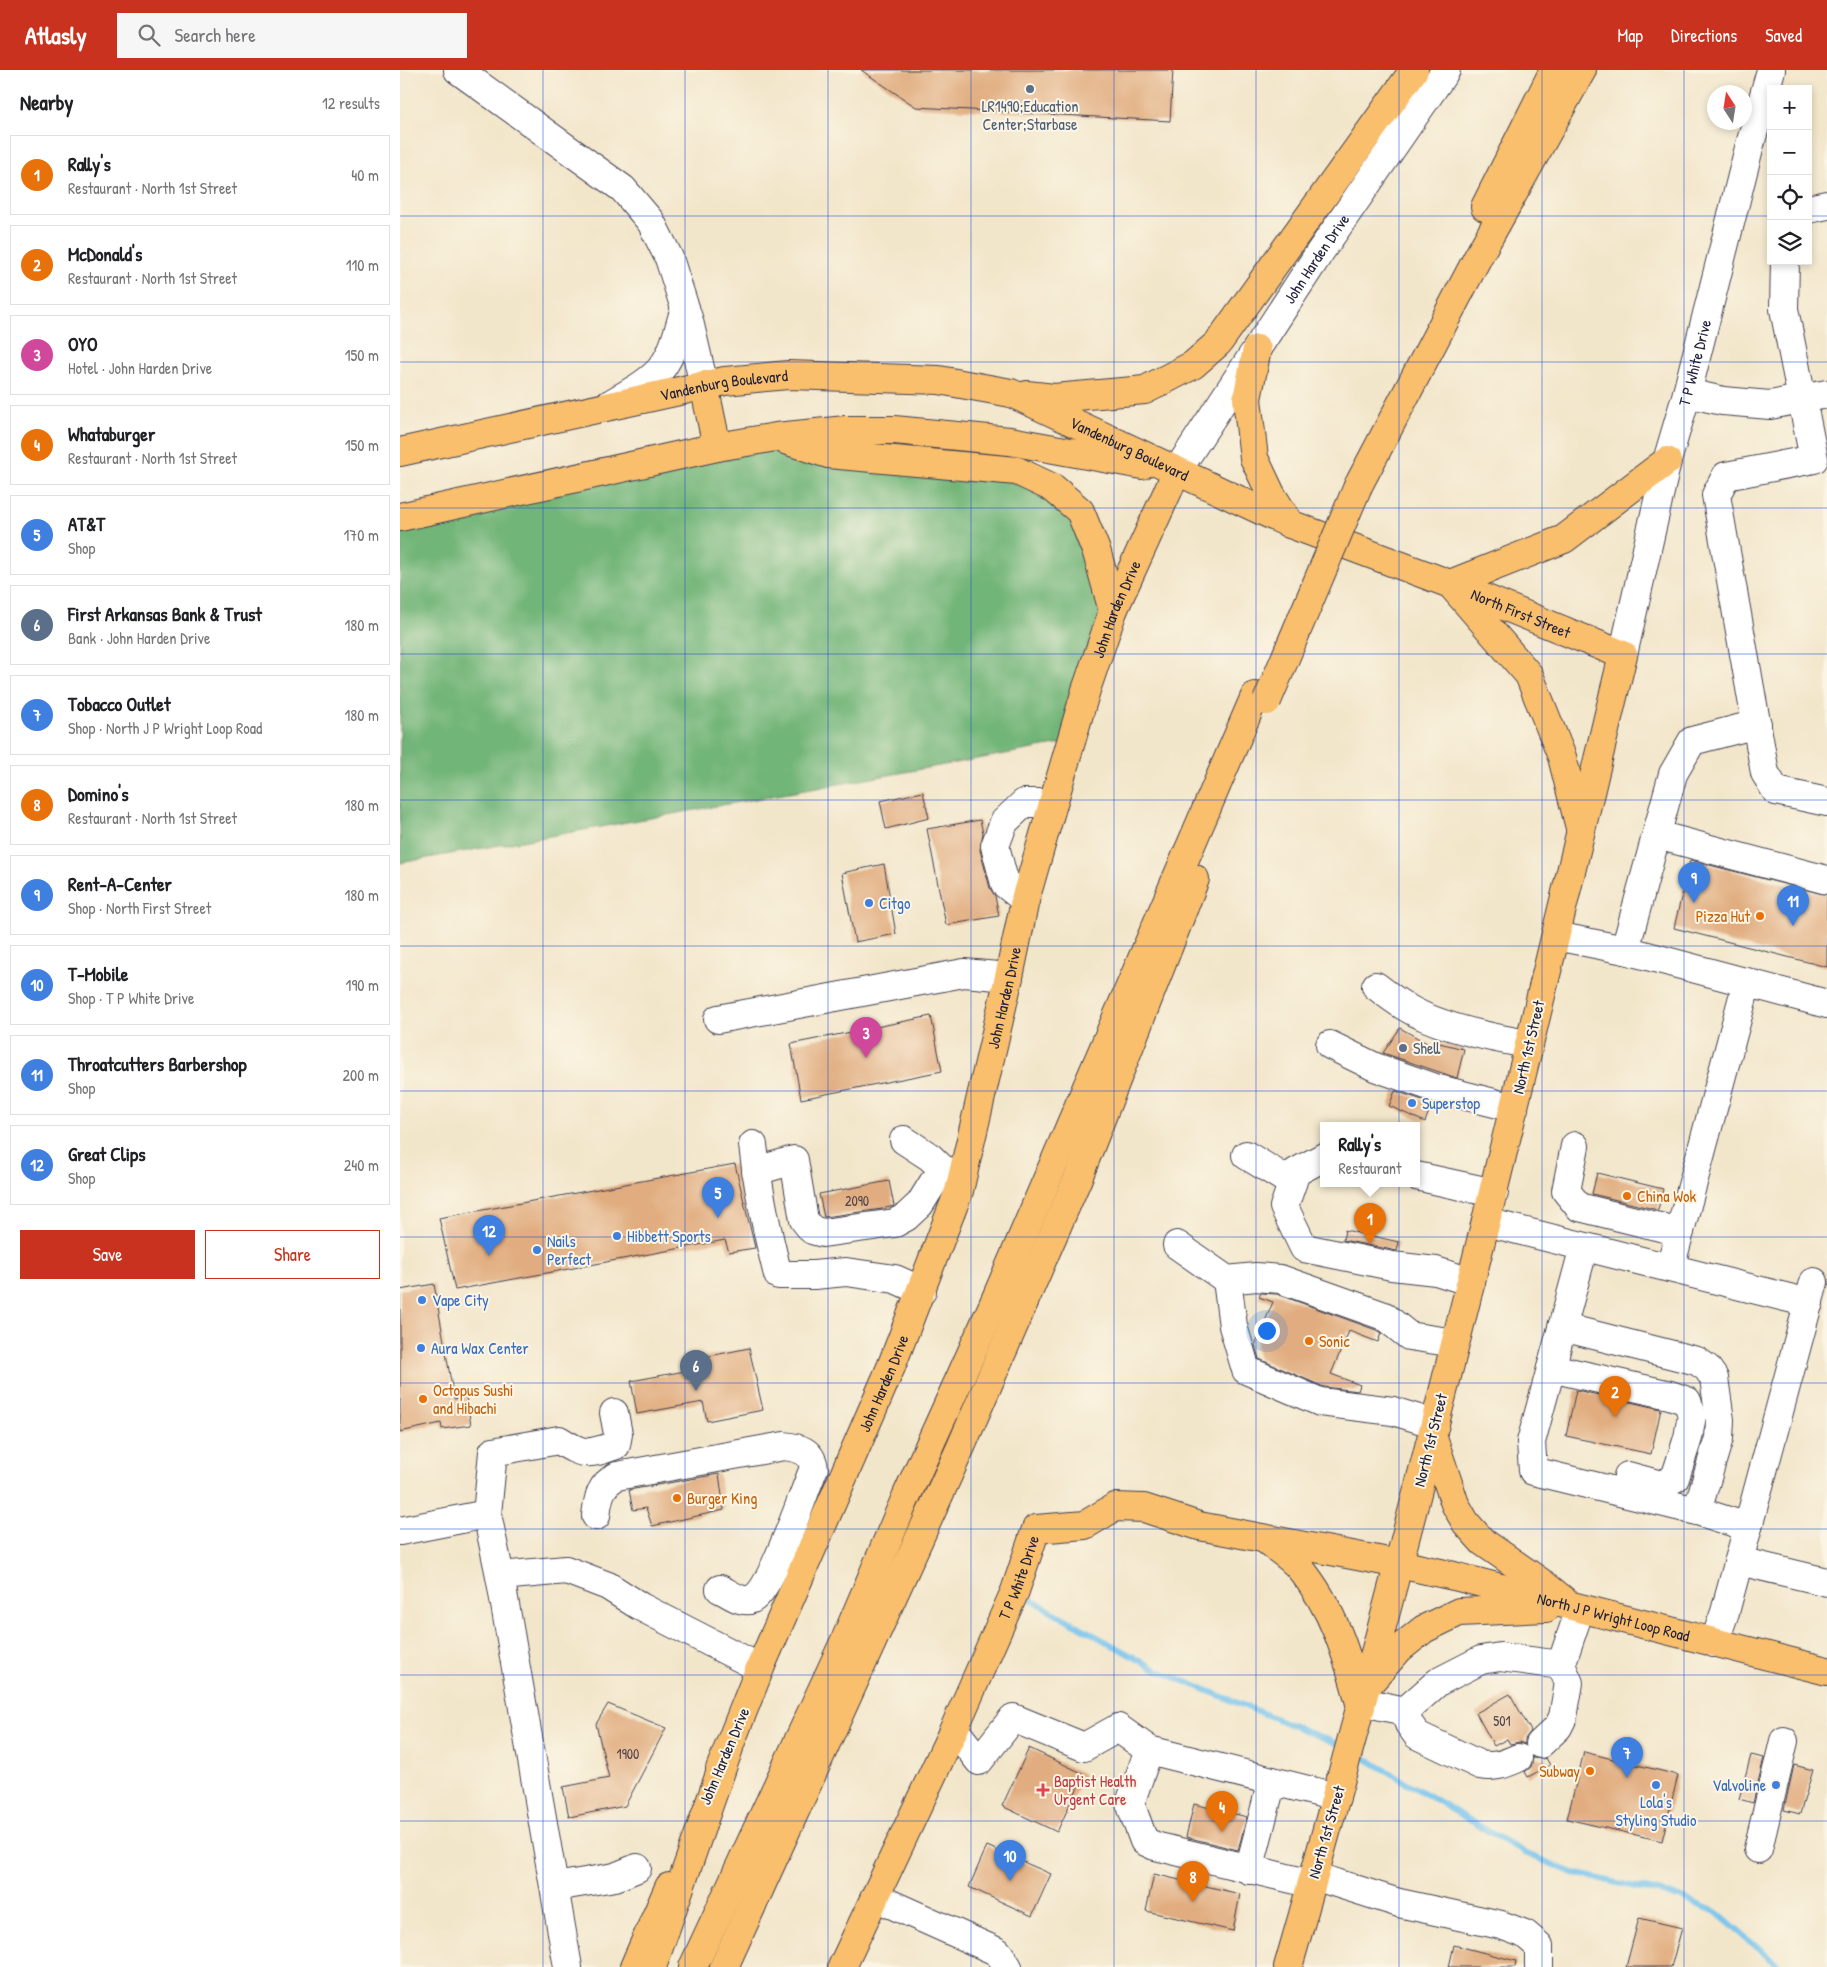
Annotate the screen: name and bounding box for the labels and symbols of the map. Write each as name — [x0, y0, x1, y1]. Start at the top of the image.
marker: LR1490;Education Center;Starbase — [1024, 83, 1036, 95]
north arrow — [1707, 85, 1752, 130]
place label: LR1490;Education Center;Starbase — [982, 95, 1078, 135]
street label: John Harden Drive — [1278, 209, 1355, 308]
street label: T P White Drive — [1673, 317, 1716, 409]
street label: Vandenburg Boulevard — [658, 364, 789, 406]
street label: Vandenburg Boulevard — [1066, 411, 1193, 486]
street label: John Harden Drive — [1087, 556, 1146, 661]
street label: North First Street — [1468, 583, 1574, 644]
pin: 9 — [1678, 862, 1710, 903]
pin: 11 — [1777, 885, 1809, 926]
place label: Citgo — [879, 892, 911, 914]
marker: Citgo — [863, 897, 875, 909]
place label: Pizza Hut — [1696, 905, 1750, 927]
marker: Pizza Hut — [1754, 910, 1766, 922]
street label: John Harden Drive — [982, 944, 1026, 1051]
street label: North 1st Street — [1507, 998, 1550, 1096]
pin: 3 — [850, 1017, 882, 1058]
place label: Shell — [1413, 1037, 1440, 1059]
marker: Shell — [1397, 1042, 1409, 1054]
place label: Superstop — [1422, 1092, 1480, 1114]
marker: Superstop — [1406, 1097, 1418, 1109]
pin: 5 — [702, 1177, 734, 1218]
place label: China Wok — [1637, 1185, 1697, 1207]
marker: China Wok — [1621, 1190, 1633, 1202]
house number: 2090 — [845, 1191, 869, 1210]
pin: 1 — [1354, 1203, 1386, 1244]
pin: 12 — [473, 1215, 505, 1256]
place label: Hibbett Sports — [627, 1225, 711, 1247]
place label: Nails Perfect — [547, 1230, 592, 1270]
marker: Hibbett Sports — [611, 1230, 623, 1242]
marker: Nails Perfect — [531, 1244, 543, 1256]
place label: Vape City — [432, 1289, 489, 1311]
marker: Vape City — [416, 1294, 428, 1306]
your location — [1254, 1318, 1280, 1344]
place label: Sonic — [1319, 1330, 1351, 1352]
street label: John Harden Drive — [853, 1331, 914, 1435]
marker: Sonic — [1303, 1335, 1315, 1347]
place label: Aura Wax Center — [431, 1337, 529, 1359]
marker: Aura Wax Center — [415, 1342, 427, 1354]
pin: 6 — [680, 1350, 712, 1391]
pin: 2 — [1599, 1376, 1631, 1417]
place label: Octopus Sushi and Hibachi — [433, 1379, 513, 1419]
street label: North 1st Street — [1408, 1391, 1452, 1489]
marker: Octopus Sushi and Hibachi — [417, 1393, 429, 1405]
place label: Burger King — [687, 1487, 757, 1509]
marker: Burger King — [671, 1492, 683, 1504]
street label: T P White Drive — [993, 1532, 1044, 1623]
street label: North J P Wright Loop Road — [1535, 1587, 1692, 1647]
street label: John Harden Drive — [694, 1703, 755, 1808]
house number: 501 — [1493, 1711, 1511, 1730]
pin: 7 — [1611, 1737, 1643, 1778]
house number: 1900 — [617, 1744, 639, 1763]
place label: Subway — [1539, 1760, 1580, 1782]
marker: Subway — [1584, 1765, 1596, 1777]
place label: Baptist Health Urgent Care — [1054, 1770, 1137, 1810]
place label: Valvoline — [1712, 1774, 1767, 1796]
marker: Lola's Styling Studio — [1650, 1779, 1662, 1791]
marker: Valvoline — [1770, 1779, 1782, 1791]
marker: Baptist Health Urgent Care — [1036, 1783, 1050, 1797]
street label: North 1st Street — [1302, 1783, 1350, 1881]
pin: 4 — [1206, 1791, 1238, 1832]
place label: Lola's Styling Studio — [1615, 1791, 1697, 1831]
pin: 10 — [994, 1840, 1026, 1881]
pin: 8 — [1177, 1861, 1209, 1902]

